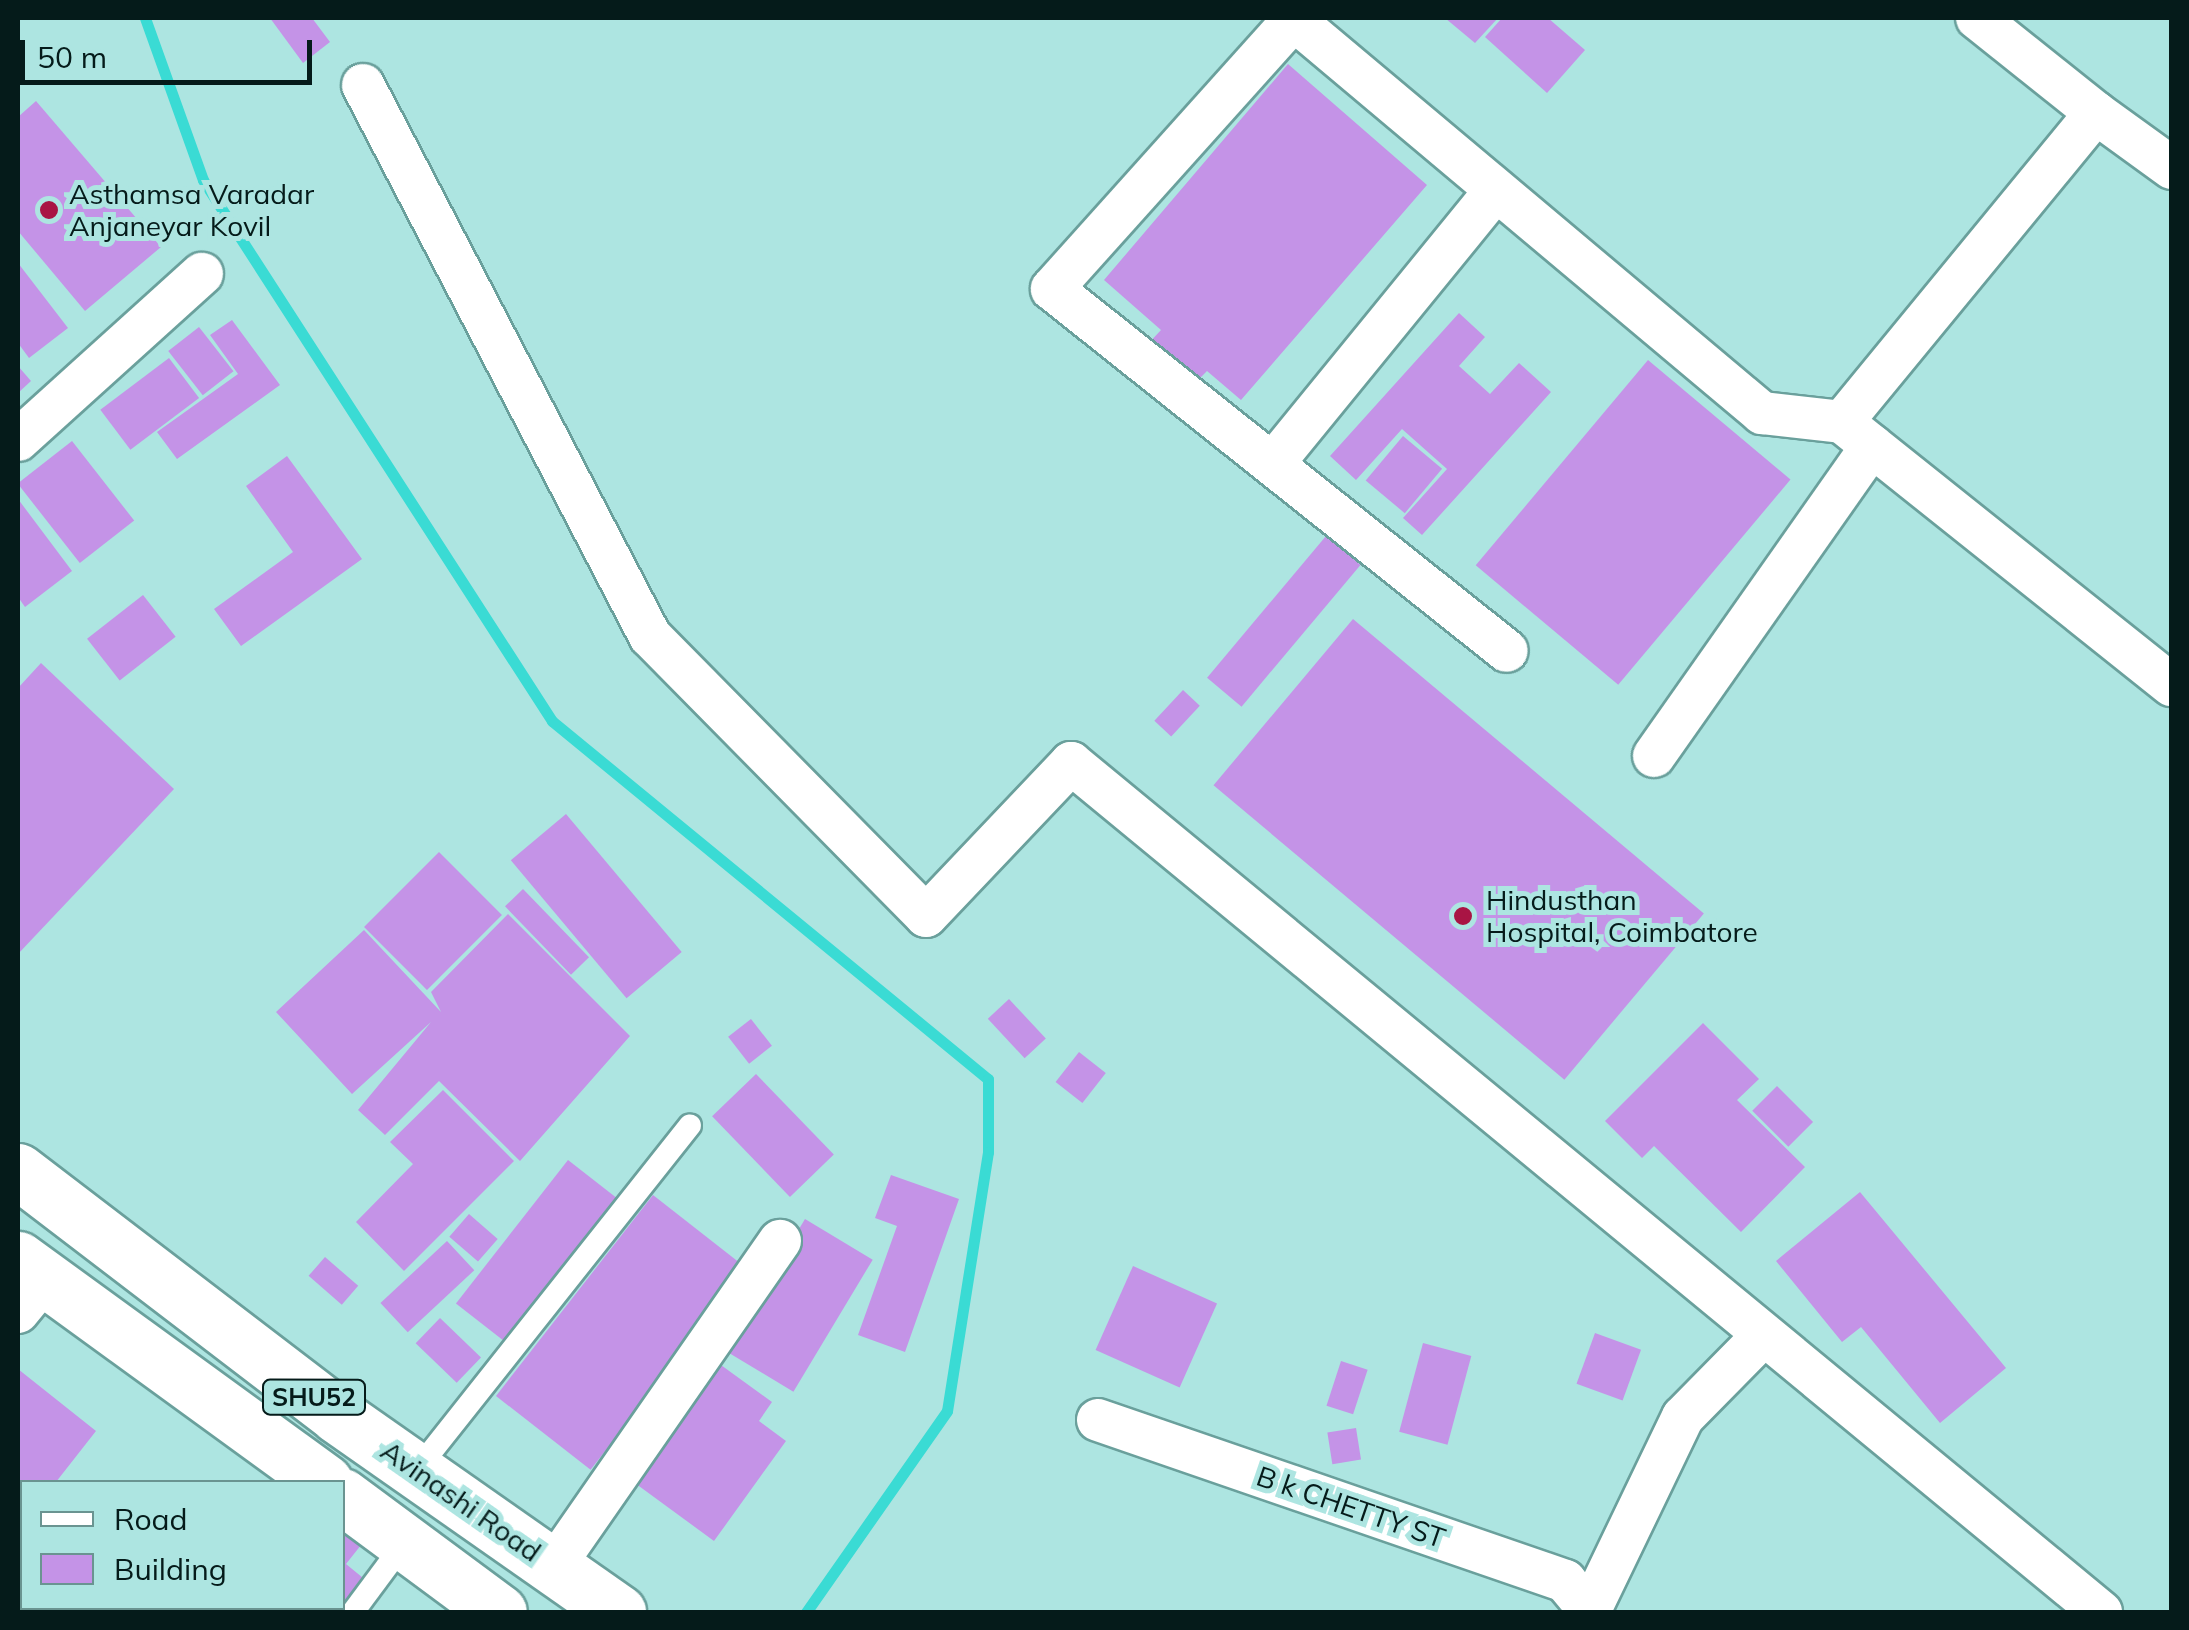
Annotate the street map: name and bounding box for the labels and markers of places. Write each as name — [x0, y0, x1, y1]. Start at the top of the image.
place label: Asthamsa Varadar Anjaneyar Kovil — [69, 177, 314, 243]
marker: Asthamsa Varadar Anjaneyar Kovil — [38, 199, 60, 221]
place label: Hindusthan Hospital, Coimbatore — [1486, 883, 1758, 949]
marker: Hindusthan Hospital, Coimbatore — [1450, 903, 1476, 929]

